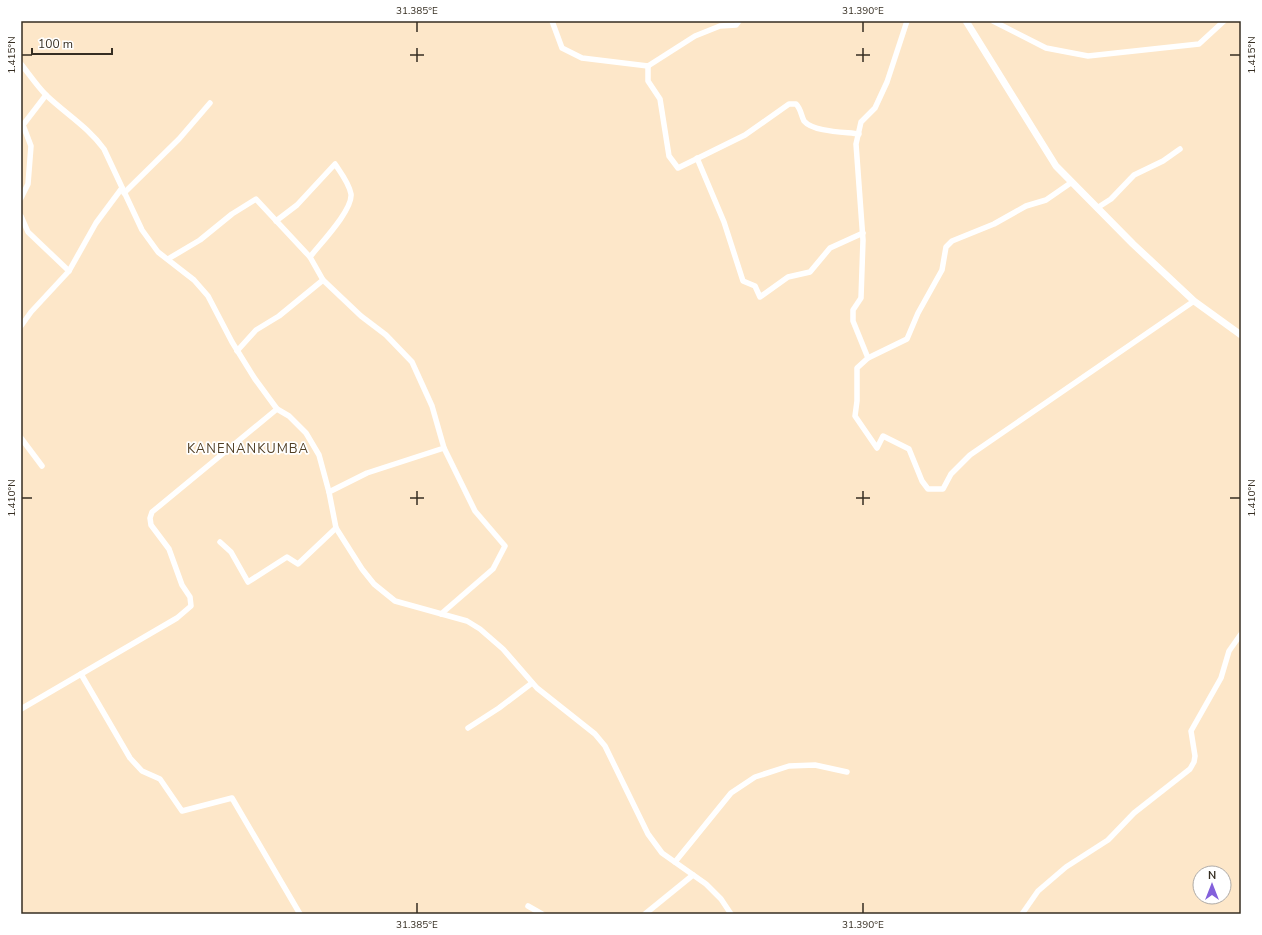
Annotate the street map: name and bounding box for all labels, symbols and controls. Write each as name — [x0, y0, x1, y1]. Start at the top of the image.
text: 31.385°E — [396, 4, 438, 18]
text: 31.390°E — [842, 4, 884, 18]
scale bar — [32, 30, 112, 56]
text: 1.415°N — [5, 36, 19, 74]
text: 100 m — [38, 36, 73, 52]
text: 1.415°N — [1245, 36, 1259, 74]
district label: KANENANKUMBA — [187, 440, 309, 458]
text: 1.410°N — [5, 479, 19, 517]
text: 1.410°N — [1245, 479, 1259, 517]
north arrow — [1192, 865, 1232, 905]
text: N — [1208, 868, 1216, 883]
text: 31.385°E — [396, 918, 438, 932]
text: 31.390°E — [842, 918, 884, 932]

